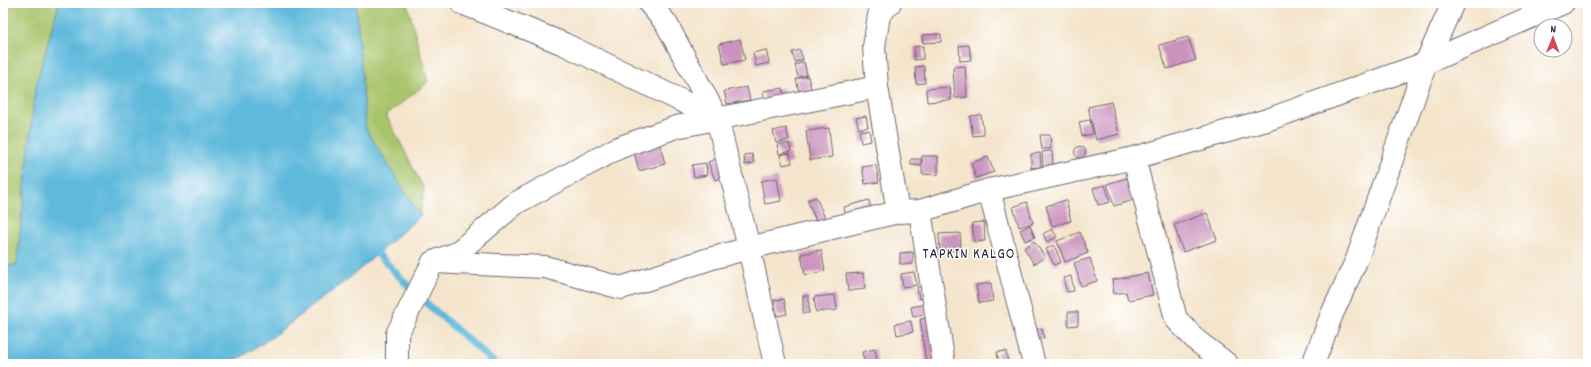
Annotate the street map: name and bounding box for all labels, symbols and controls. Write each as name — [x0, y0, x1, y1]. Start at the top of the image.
north arrow — [1533, 18, 1573, 58]
text: N — [1550, 22, 1557, 38]
district label: TAPKIN KALGO — [923, 244, 1015, 266]

